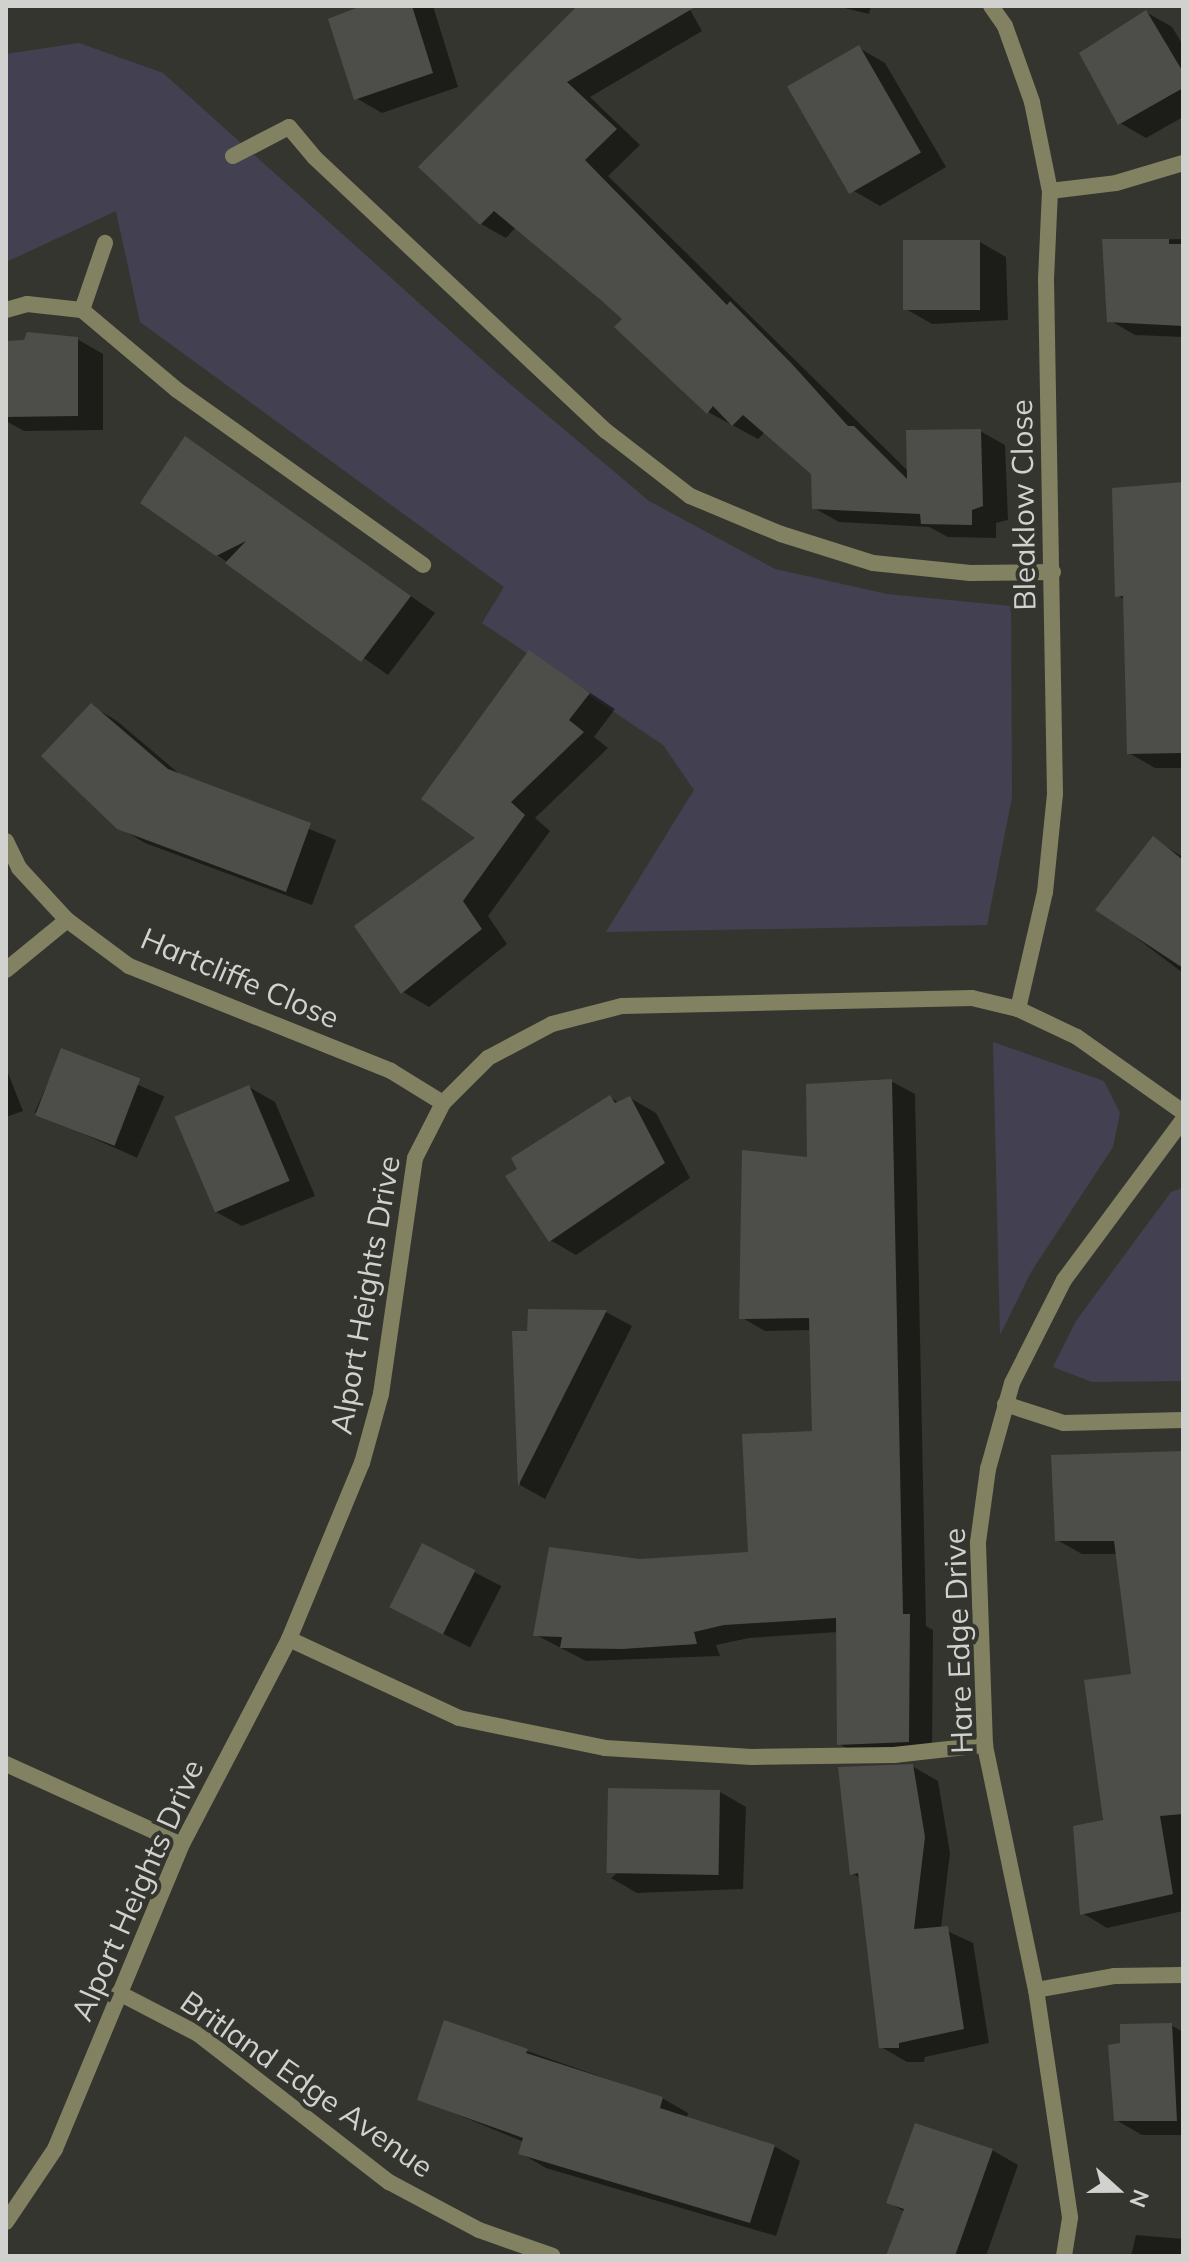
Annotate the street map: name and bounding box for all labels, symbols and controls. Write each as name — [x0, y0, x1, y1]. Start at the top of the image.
street label: Bleaklow Close — [1003, 399, 1043, 611]
street label: Hartcliffe Close — [136, 920, 344, 1036]
street label: Alport Heights Drive — [323, 1153, 407, 1437]
street label: Hare Edge Drive — [936, 1527, 980, 1755]
street label: Alport Heights Drive — [63, 1754, 211, 2026]
street label: Britland Edge Avenue — [174, 1983, 440, 2185]
north arrow — [1077, 2150, 1157, 2230]
text: N — [1123, 2186, 1155, 2211]

